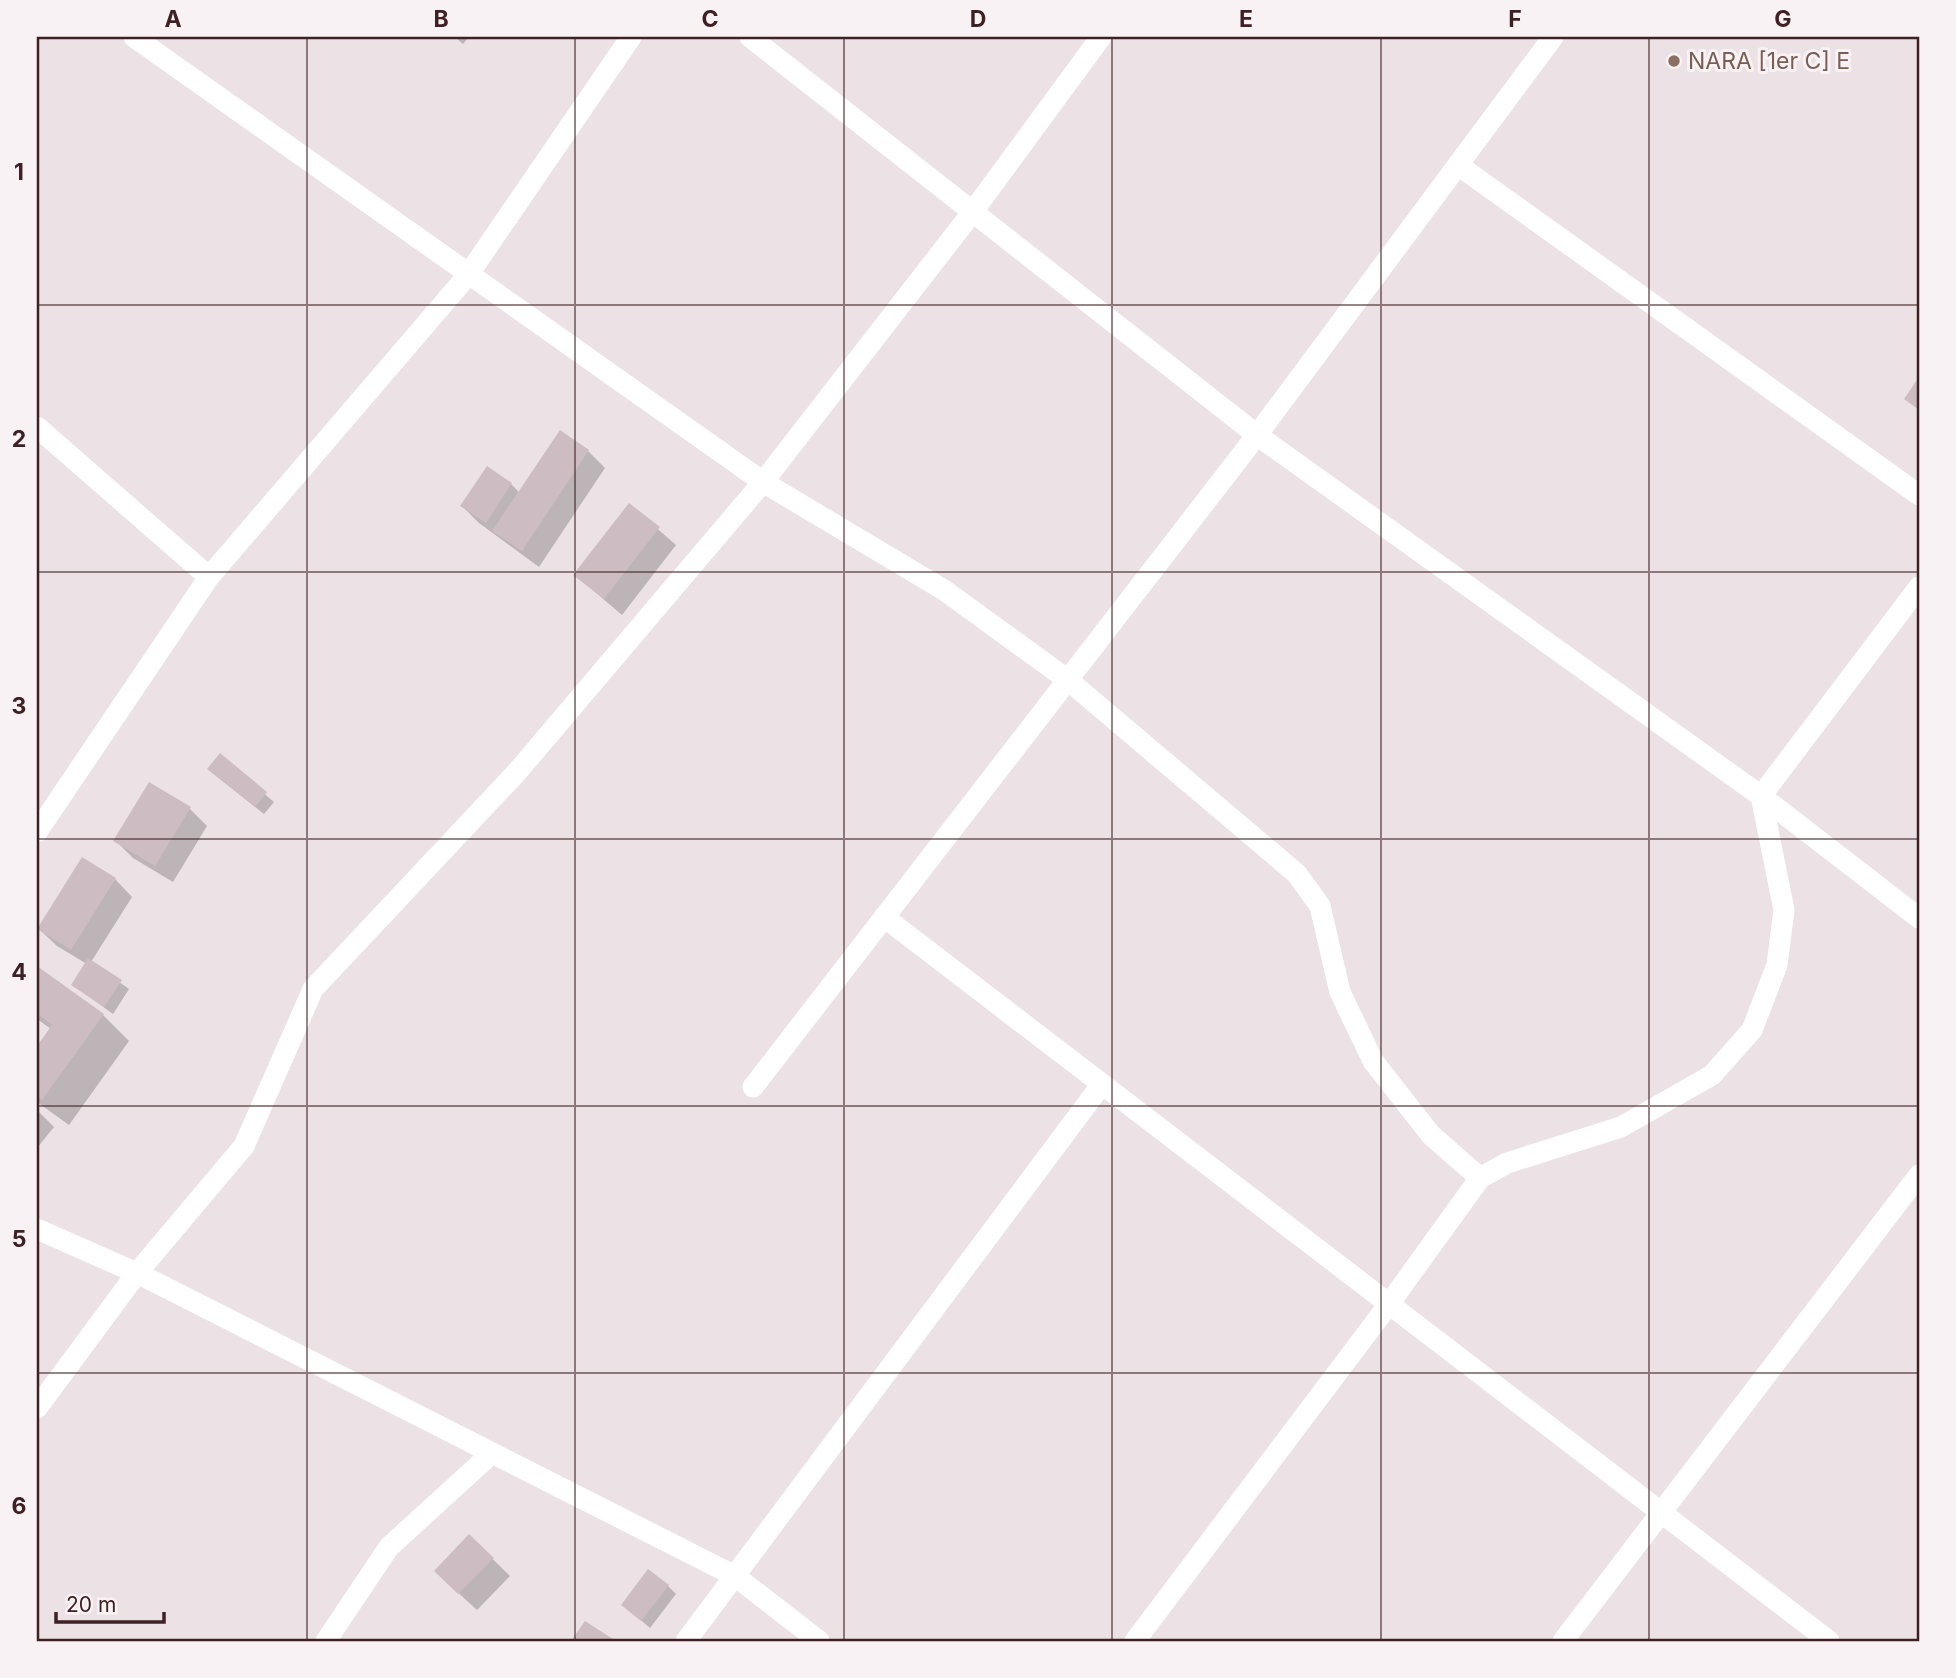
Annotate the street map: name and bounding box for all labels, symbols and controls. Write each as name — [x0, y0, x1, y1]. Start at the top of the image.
text: A — [164, 5, 182, 33]
text: B — [433, 5, 449, 33]
text: C — [701, 5, 719, 33]
text: D — [970, 5, 986, 33]
text: E — [1239, 5, 1253, 33]
text: F — [1508, 5, 1522, 33]
text: G — [1774, 5, 1792, 33]
place label: NARA [1er C] E — [1688, 47, 1850, 75]
marker: NARA [1er C] E — [1666, 53, 1682, 69]
text: 1 — [14, 158, 24, 186]
text: 2 — [12, 425, 26, 453]
text: 3 — [12, 692, 26, 720]
text: 4 — [11, 958, 27, 986]
text: 5 — [12, 1225, 26, 1253]
text: 6 — [12, 1492, 26, 1520]
scale bar — [56, 1580, 164, 1624]
text: 20 m — [66, 1592, 116, 1617]

